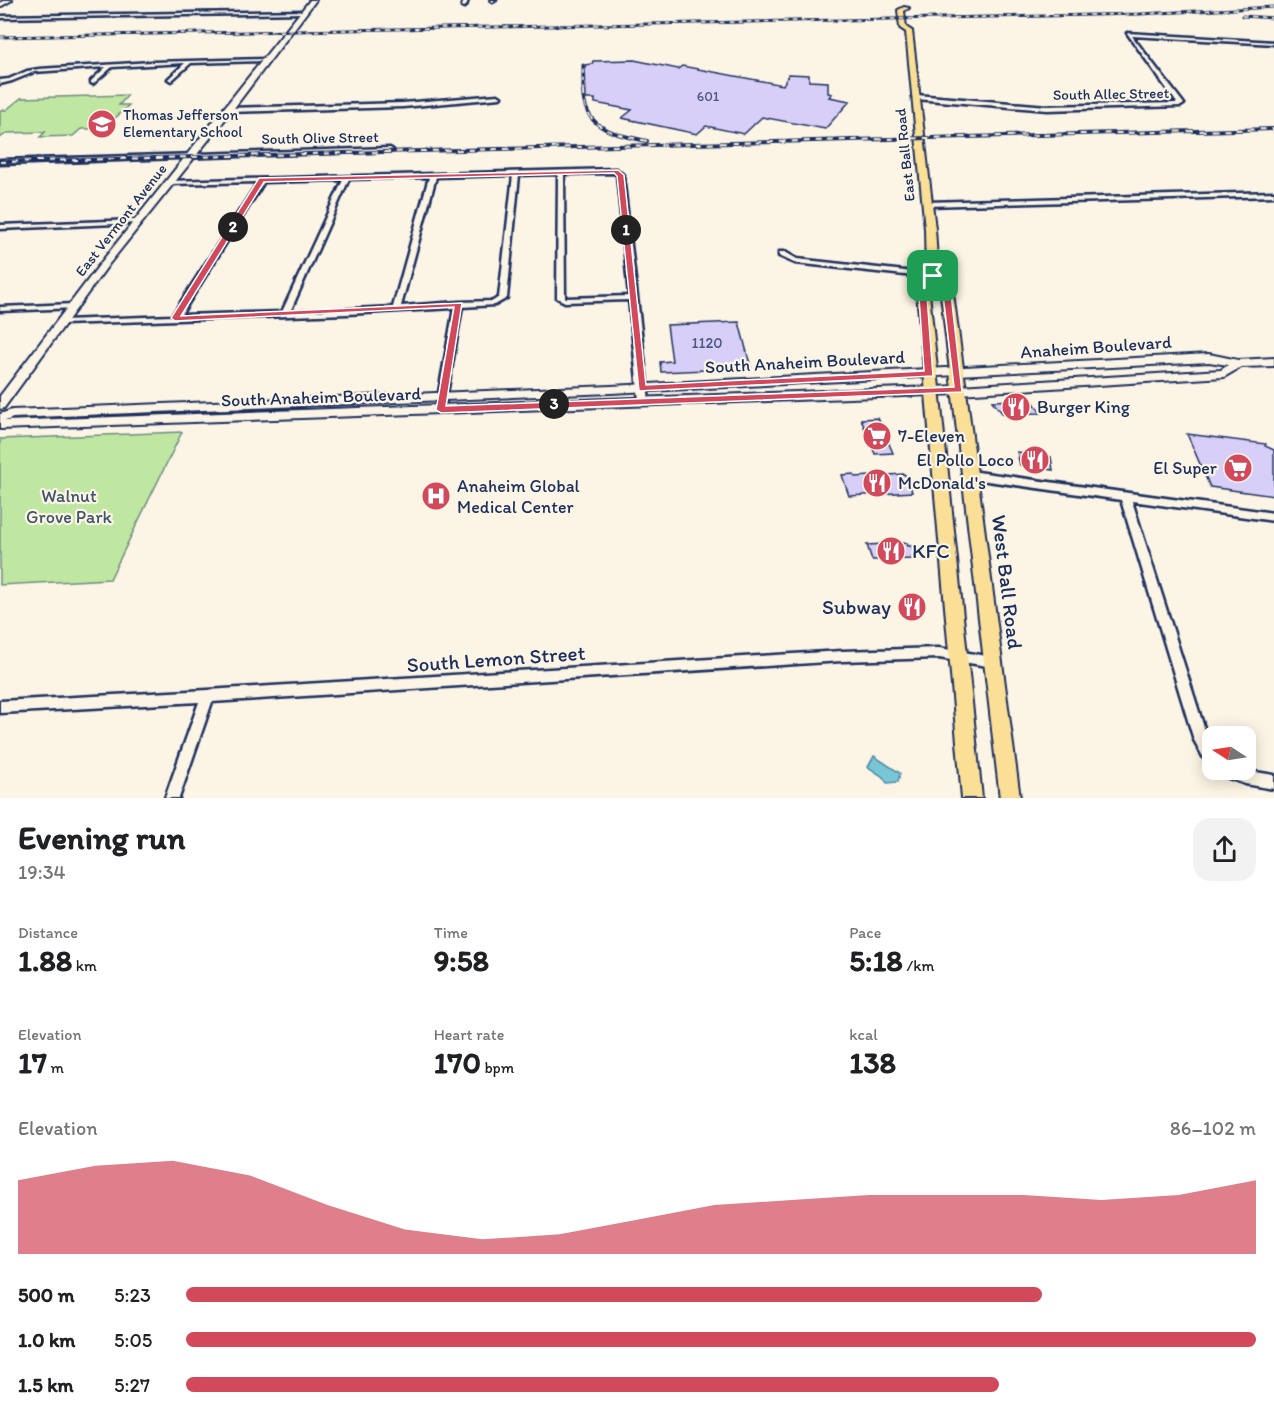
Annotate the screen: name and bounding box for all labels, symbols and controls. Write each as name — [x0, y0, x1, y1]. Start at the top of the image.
street label: South Allec Street — [1053, 84, 1170, 104]
house number: 601 — [697, 88, 720, 105]
place label: Thomas Jefferson Elementary School — [123, 106, 243, 141]
school or university icon: Thomas Jefferson Elementary School — [86, 108, 118, 140]
street label: East Ball Road — [891, 108, 919, 202]
street label: South Olive Street — [261, 128, 379, 148]
street label: East Vermont Avenue — [71, 160, 171, 280]
pin: 2 — [218, 212, 248, 242]
pin: 1 — [611, 215, 641, 245]
text: 2 — [229, 217, 237, 236]
text: 1 — [622, 220, 630, 239]
pin — [907, 250, 958, 301]
icon: arrive — [916, 259, 949, 292]
street label: Anaheim Boulevard — [1019, 331, 1173, 363]
house number: 1120 — [691, 334, 723, 352]
street label: South Anaheim Boulevard — [704, 346, 906, 378]
street label: South Anaheim Boulevard — [221, 383, 422, 411]
pin: 3 — [539, 389, 569, 419]
restaurant icon: Burger King — [1000, 391, 1032, 423]
text: 3 — [550, 394, 558, 413]
place label: Burger King — [1037, 396, 1131, 418]
supermarket icon: 7-Eleven — [861, 420, 893, 452]
place label: 7-Eleven — [898, 425, 965, 447]
restaurant icon: El Pollo Loco — [1019, 444, 1051, 476]
place label: El Pollo Loco — [917, 449, 1014, 471]
supermarket icon: El Super — [1222, 452, 1254, 484]
place label: El Super — [1153, 457, 1218, 479]
restaurant icon: McDonald's — [861, 467, 893, 499]
place label: McDonald's — [898, 472, 986, 494]
place label: Anaheim Global Medical Center — [457, 475, 580, 518]
hospital icon: Anaheim Global Medical Center — [420, 480, 452, 512]
park label: Walnut Grove Park — [26, 485, 113, 528]
street label: West Ball Road — [987, 513, 1028, 651]
restaurant icon: KFC — [875, 535, 907, 567]
place label: KFC — [912, 538, 950, 563]
restaurant icon: Subway — [896, 591, 928, 623]
place label: Subway — [822, 594, 891, 619]
street label: South Lemon Street — [406, 640, 586, 677]
north arrow — [1202, 726, 1256, 780]
map controls — [1202, 726, 1256, 780]
text: Evening run — [18, 818, 185, 857]
button: share — [1193, 818, 1256, 881]
text: 19:34 — [18, 860, 66, 884]
text: Distance — [18, 923, 78, 942]
text: Time — [434, 923, 468, 942]
text: Pace — [849, 923, 881, 942]
text: 1.88 — [18, 942, 72, 979]
text: 9:58 — [434, 942, 489, 979]
text: 5:18 — [849, 942, 903, 979]
text: km — [72, 956, 97, 975]
text: /km — [903, 956, 934, 975]
text: Elevation — [18, 1025, 82, 1044]
text: Heart rate — [434, 1025, 504, 1044]
text: kcal — [849, 1025, 878, 1044]
text: 17 — [18, 1044, 47, 1081]
text: 170 — [434, 1044, 481, 1081]
text: 138 — [849, 1044, 896, 1081]
text: m — [47, 1058, 64, 1077]
text: bpm — [481, 1058, 514, 1077]
text: Elevation — [18, 1116, 97, 1140]
text: 86–102 m — [1170, 1116, 1256, 1140]
text: 500 m — [18, 1283, 74, 1307]
text: 5:23 — [114, 1283, 151, 1307]
text: 1.0 km — [18, 1328, 75, 1352]
text: 5:05 — [114, 1328, 152, 1352]
text: 1.5 km — [18, 1373, 74, 1397]
text: 5:27 — [114, 1373, 150, 1397]

